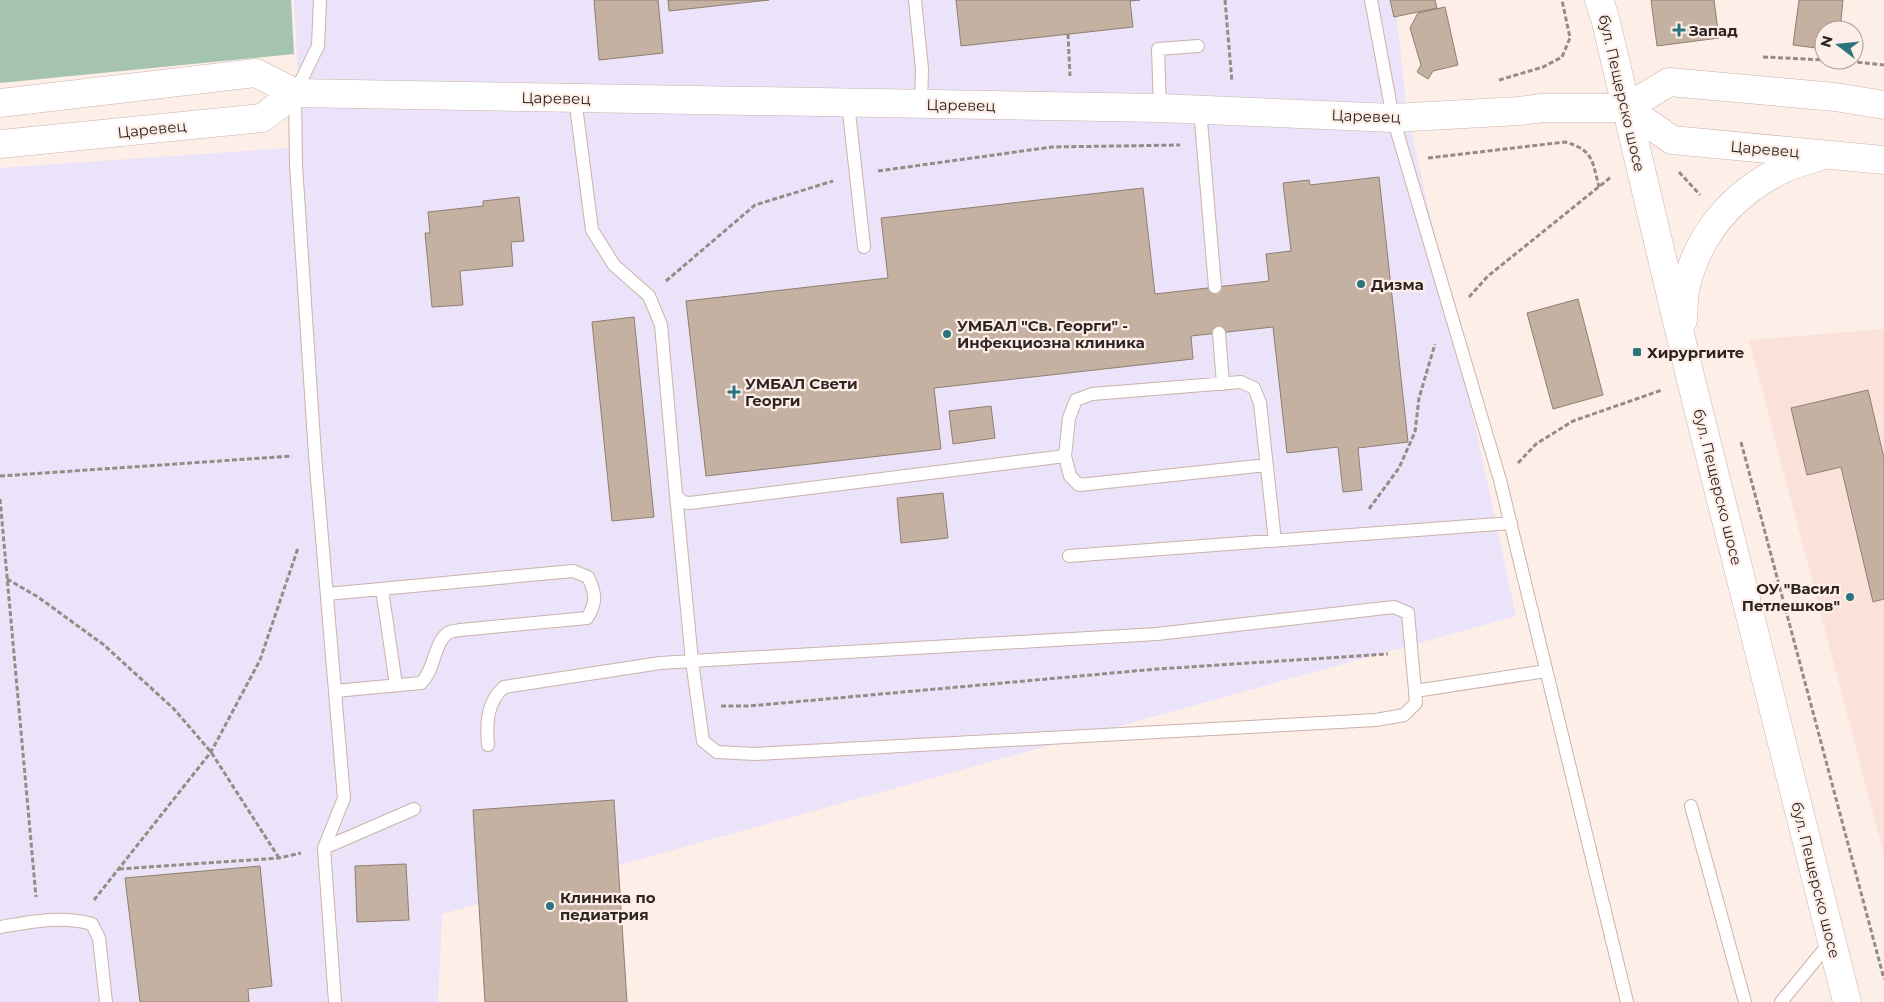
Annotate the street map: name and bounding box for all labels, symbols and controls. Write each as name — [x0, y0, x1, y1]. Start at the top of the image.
street label: бул. Пещерско шосе — [1595, 13, 1649, 173]
north arrow — [1814, 20, 1864, 70]
place label: Запад — [1688, 21, 1738, 40]
marker: Запад — [1673, 24, 1685, 36]
text: N — [1816, 33, 1837, 49]
street label: Царевец — [521, 88, 591, 108]
street label: Царевец — [926, 95, 996, 115]
street label: Царевец — [1331, 105, 1401, 127]
street label: Царевец — [117, 116, 187, 142]
street label: Царевец — [1730, 137, 1800, 161]
place label: Дизма — [1371, 275, 1424, 294]
marker: Дизма — [1355, 278, 1367, 290]
place label: УМБАЛ "Св. Георги" - Инфекциозна клиника — [957, 316, 1145, 352]
marker: УМБАЛ "Св. Георги" - Инфекциозна клиника — [941, 328, 953, 340]
place label: Хирургиите — [1647, 343, 1745, 362]
marker: Хирургиите — [1631, 346, 1643, 358]
place label: УМБАЛ Свети Георги — [745, 374, 858, 410]
marker: УМБАЛ Свети Георги — [727, 385, 741, 399]
street label: бул. Пещерско шосе — [1689, 407, 1747, 567]
place label: ОУ "Васил Петлешков" — [1742, 579, 1840, 615]
marker: ОУ "Васил Петлешков" — [1844, 591, 1856, 603]
street label: бул. Пещерско шосе — [1787, 800, 1845, 960]
place label: Клиника по педиатрия — [560, 888, 656, 924]
marker: Клиника по педиатрия — [544, 900, 556, 912]

